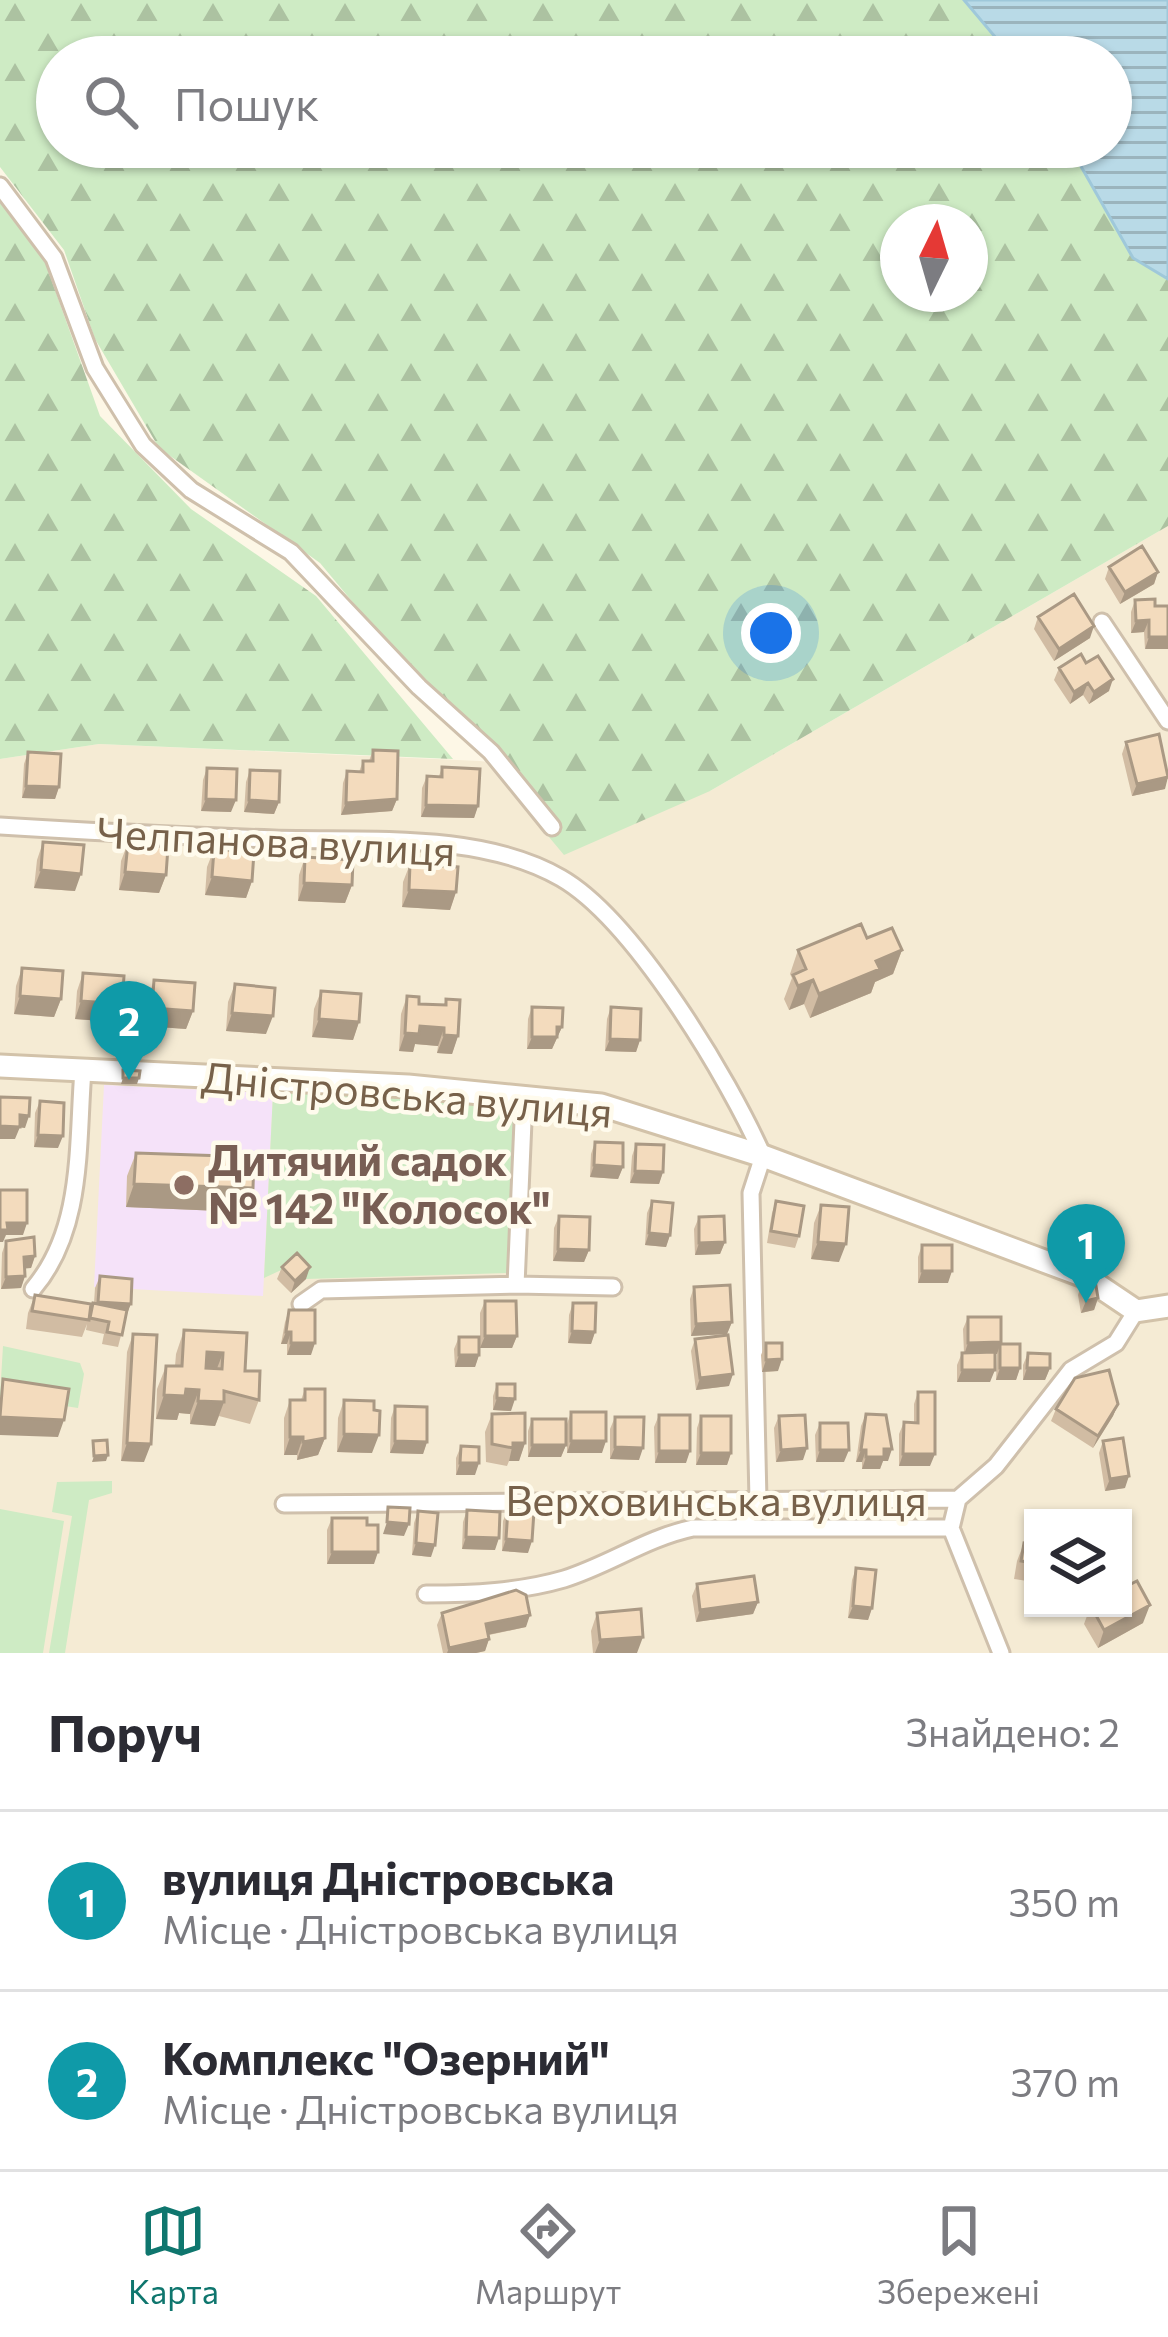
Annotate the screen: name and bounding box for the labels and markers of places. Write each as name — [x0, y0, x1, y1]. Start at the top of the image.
pin: 2 — [90, 981, 168, 1080]
place label: Дитячий садок № 142 "Колосок" — [208, 1133, 551, 1233]
marker: Дитячий садок № 142 "Колосок" — [171, 1172, 197, 1198]
pin: 1 — [1047, 1204, 1125, 1303]

